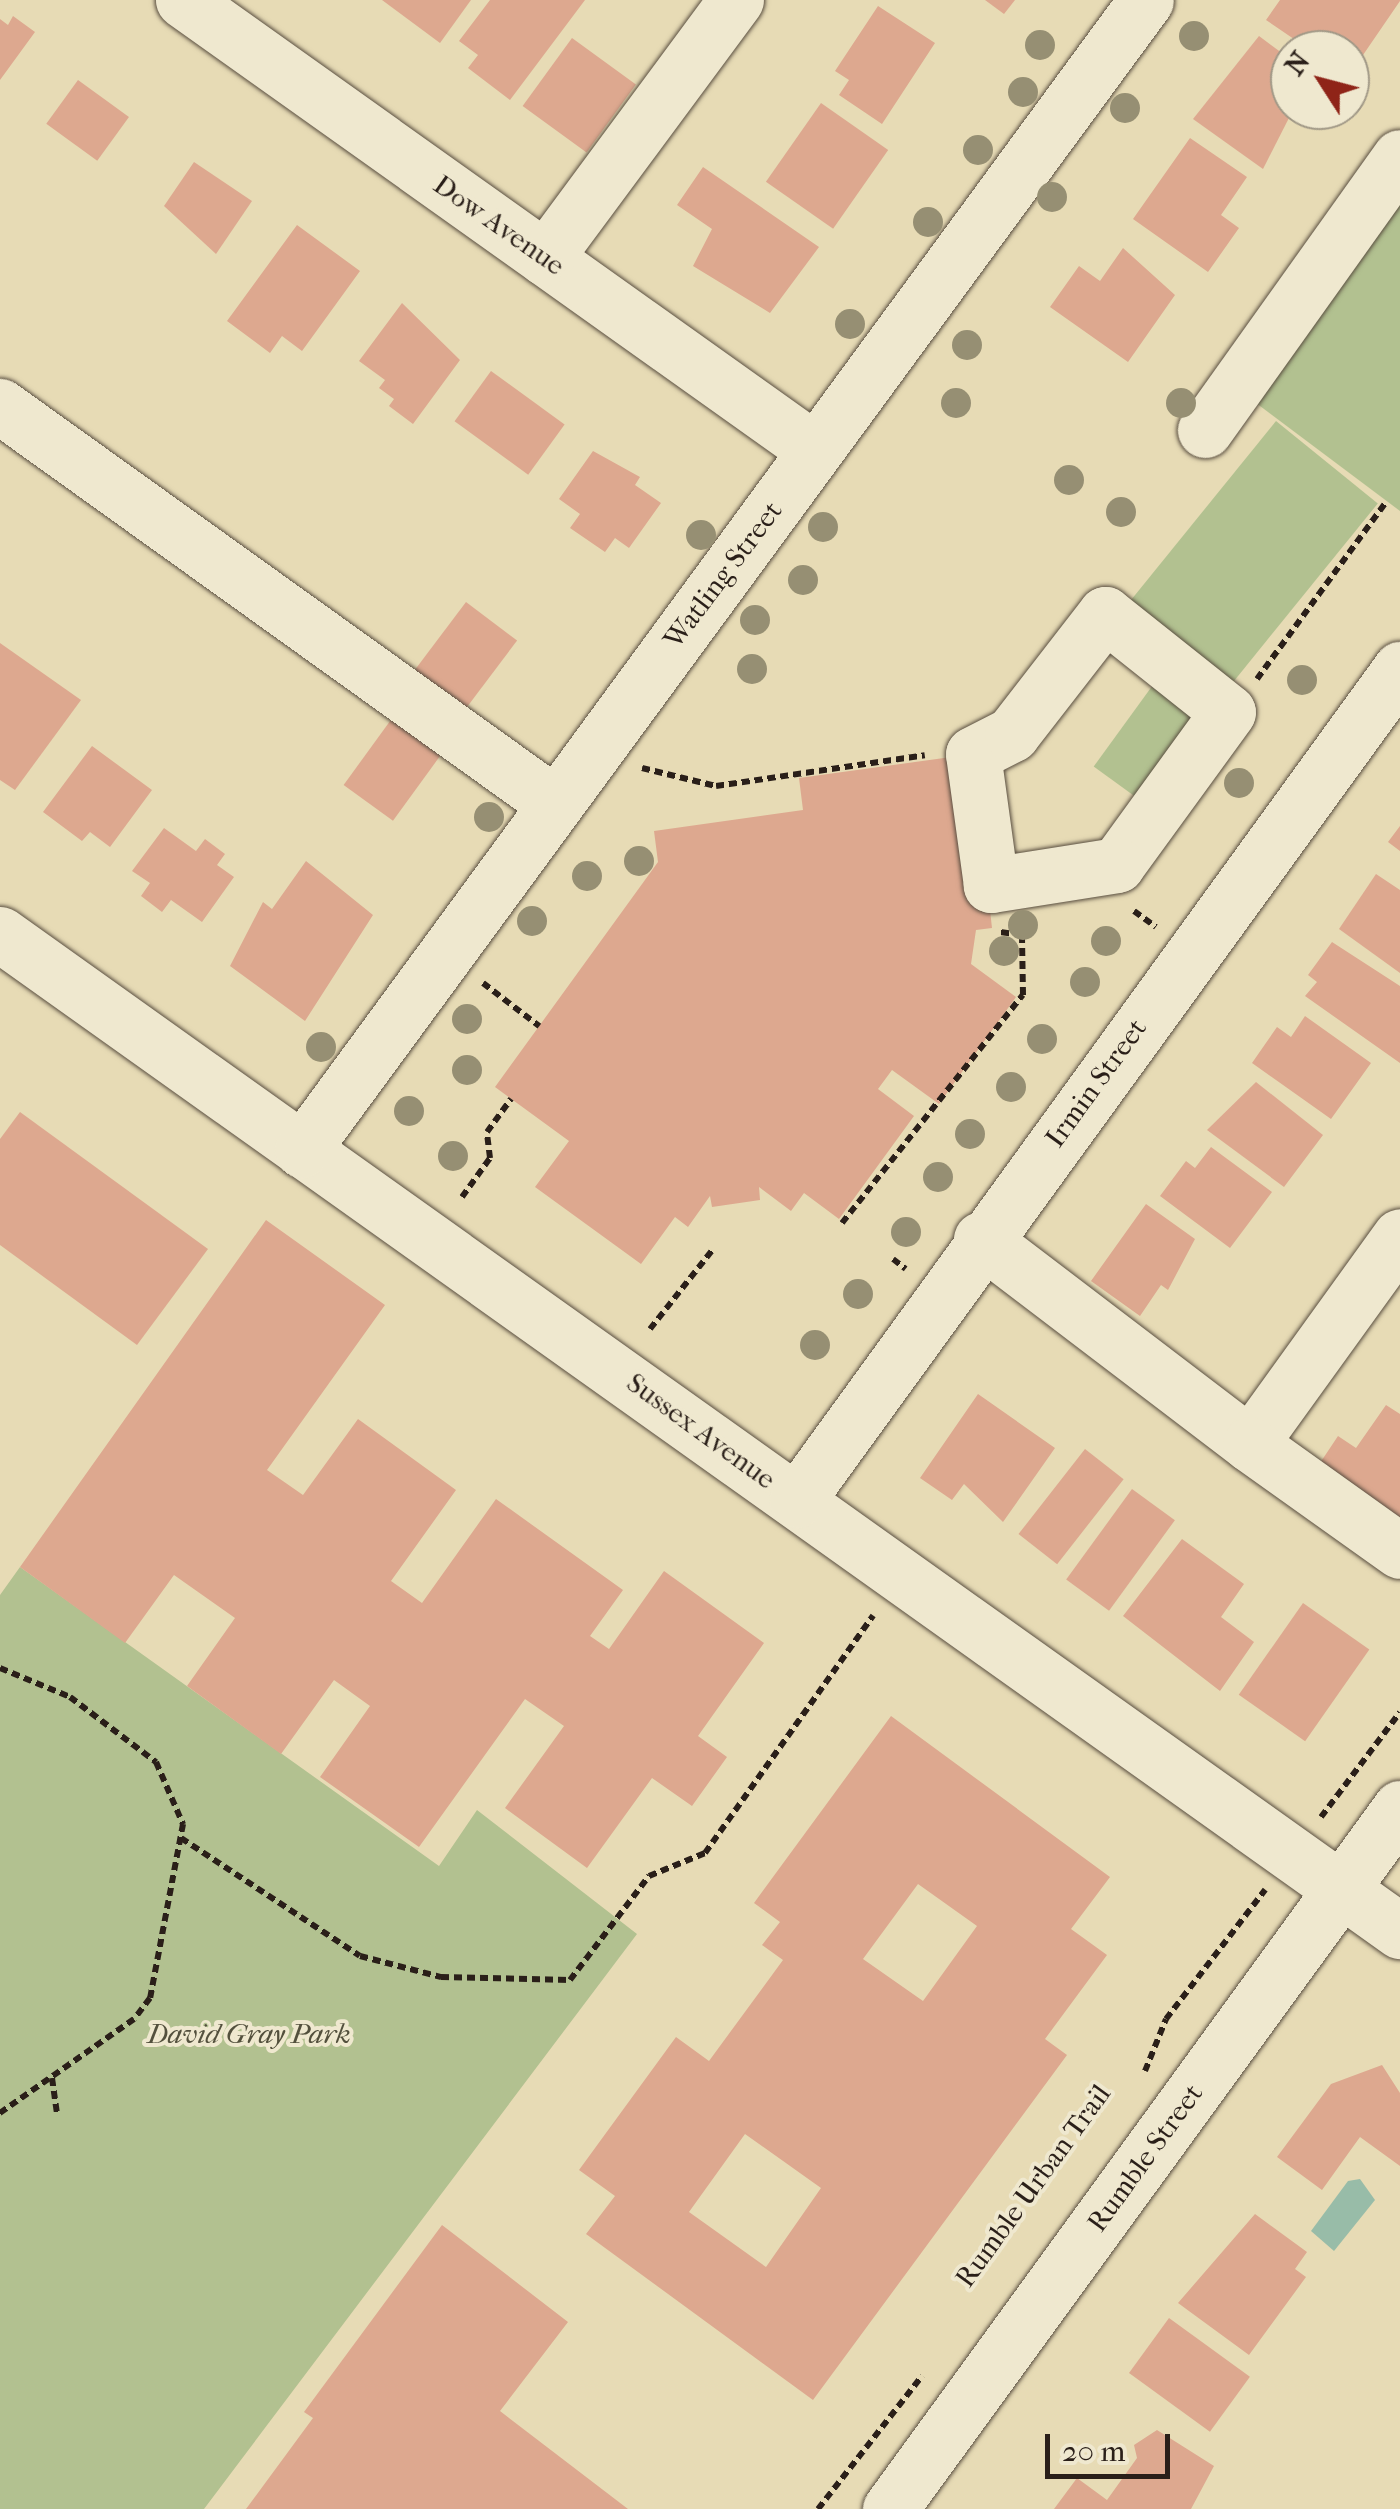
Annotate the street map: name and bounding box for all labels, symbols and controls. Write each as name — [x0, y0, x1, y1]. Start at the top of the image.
north arrow — [1270, 30, 1370, 130]
text: N — [1277, 45, 1317, 82]
street label: Dow Avenue — [427, 168, 571, 282]
street label: Watling Street — [657, 495, 789, 655]
street label: Irmin Street — [1038, 1012, 1154, 1154]
street label: Sussex Avenue — [620, 1366, 782, 1496]
park label: David Gray Park — [147, 2017, 351, 2051]
street label: Rumble Urban Trail — [948, 2078, 1118, 2294]
street label: Rumble Street — [1080, 2078, 1210, 2238]
scale bar — [1050, 2414, 1175, 2476]
text: 20 m — [1062, 2434, 1125, 2469]

